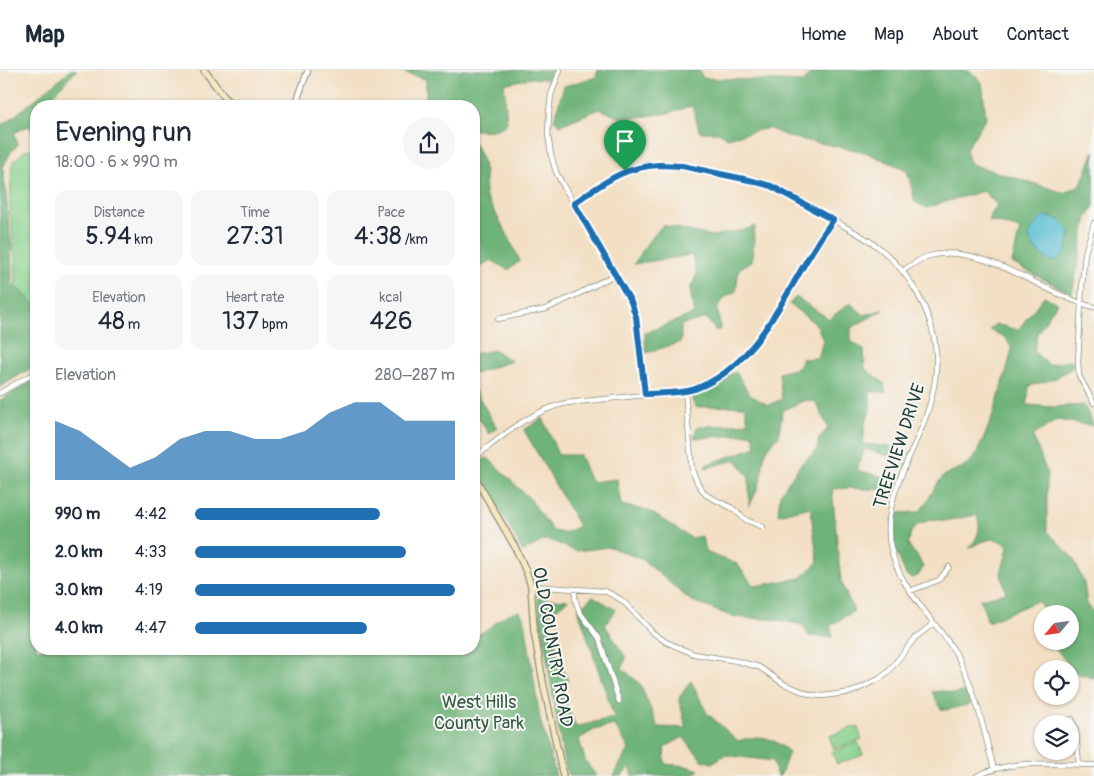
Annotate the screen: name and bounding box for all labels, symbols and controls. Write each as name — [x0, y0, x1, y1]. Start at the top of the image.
text: Map — [25, 20, 65, 49]
text: Home — [801, 23, 846, 46]
text: Map — [874, 23, 904, 46]
text: About — [932, 23, 978, 46]
text: Contact — [1006, 23, 1069, 46]
text: Evening run — [55, 115, 192, 150]
button: share — [403, 117, 455, 169]
pin — [604, 120, 646, 171]
icon: arrive — [611, 127, 639, 155]
text: 18:00 · 6 × 990 m — [55, 152, 178, 172]
text: Distance — [93, 204, 145, 221]
text: Time — [240, 204, 270, 221]
text: Pace — [377, 204, 405, 221]
text: 5.94 — [85, 221, 132, 252]
text: 27:31 — [226, 221, 284, 252]
text: 4:38 — [354, 221, 402, 252]
text: km — [132, 231, 153, 248]
text: /km — [402, 231, 428, 248]
text: Elevation — [92, 289, 146, 306]
text: Heart rate — [225, 289, 285, 306]
text: kcal — [380, 289, 402, 306]
text: 48 — [98, 306, 125, 337]
text: 137 — [222, 306, 259, 337]
text: 426 — [369, 306, 413, 337]
text: m — [125, 316, 140, 333]
text: bpm — [259, 316, 288, 333]
text: Elevation — [55, 365, 116, 385]
text: 280–287 m — [374, 365, 455, 385]
street label: TREEVIEW DRIVE — [868, 381, 931, 512]
text: 990 m — [55, 504, 100, 524]
text: 4:42 — [135, 504, 167, 524]
text: 2.0 km — [55, 542, 103, 562]
text: 4:33 — [135, 542, 166, 562]
street label: OLD COUNTRY ROAD — [527, 565, 578, 729]
text: 3.0 km — [55, 580, 103, 600]
text: 4:19 — [135, 580, 163, 600]
north arrow — [1034, 605, 1079, 650]
map controls — [1034, 605, 1079, 760]
text: 4.0 km — [55, 618, 103, 638]
text: 4:47 — [135, 618, 166, 638]
button: locate — [1034, 660, 1079, 705]
park label: West Hills County Park — [434, 691, 525, 735]
button: layers — [1034, 715, 1079, 760]

